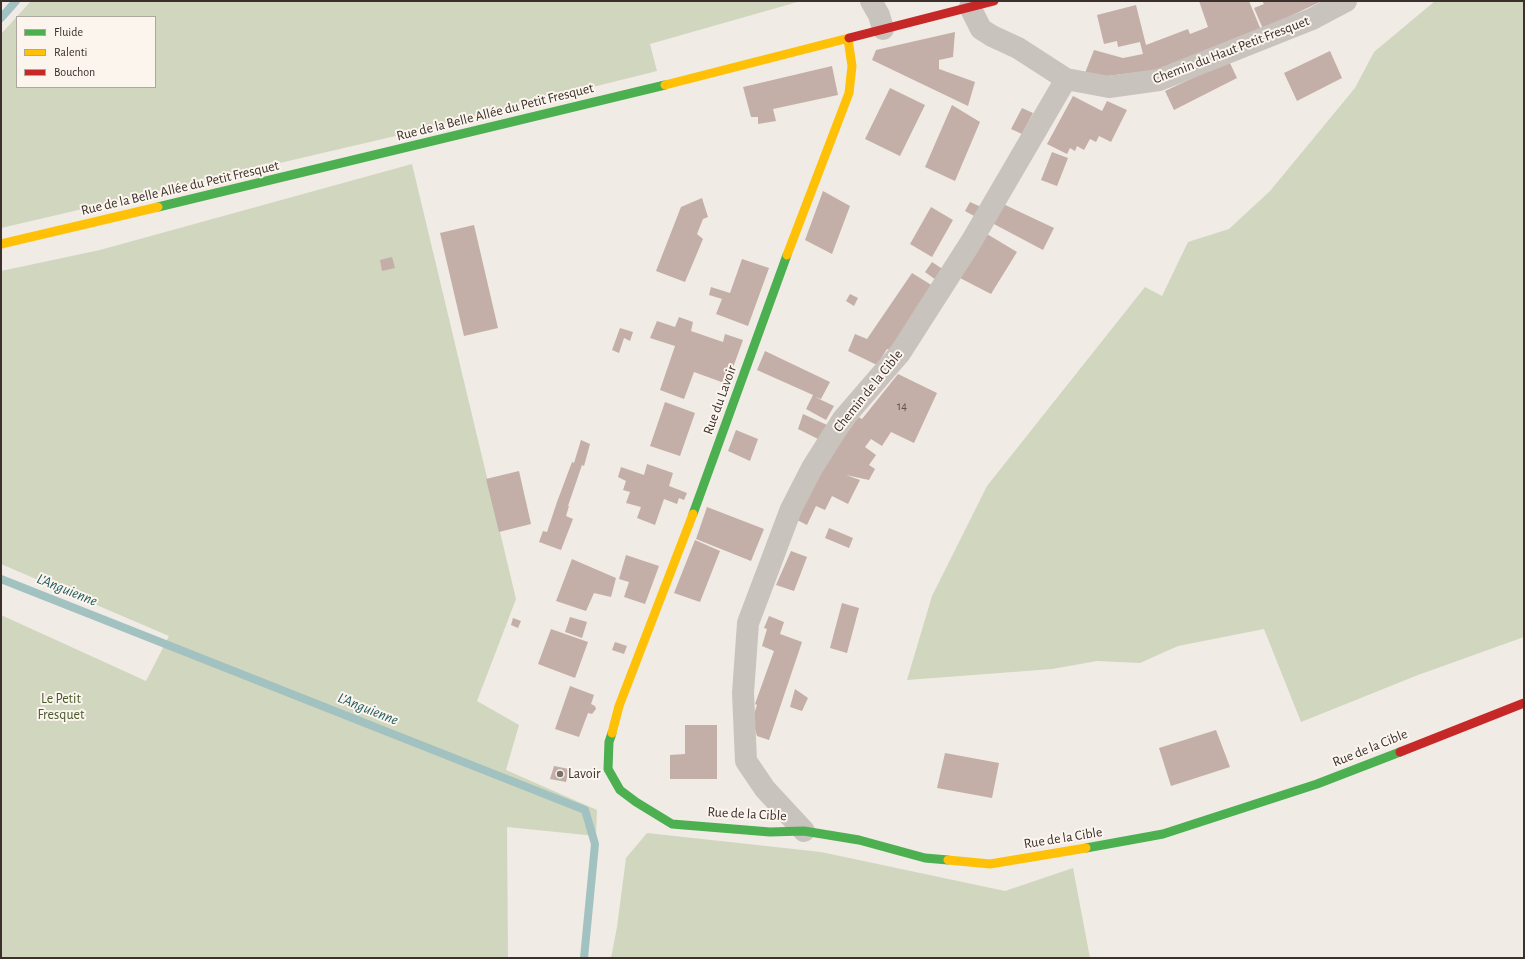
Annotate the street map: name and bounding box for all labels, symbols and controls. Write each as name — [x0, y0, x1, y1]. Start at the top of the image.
street label: Chemin du Haut Petit Fresquet — [1150, 12, 1312, 88]
legend — [16, 16, 156, 88]
text: Fluide — [54, 26, 83, 38]
text: Ralenti — [54, 46, 87, 58]
text: Bouchon — [54, 66, 95, 78]
street label: Rue de la Belle Allée du Petit Fresquet — [395, 79, 595, 145]
street label: Rue de la Belle Allée du Petit Fresquet — [79, 157, 281, 219]
street label: Chemin de la Cible — [830, 346, 906, 436]
street label: Rue du Lavoir — [700, 363, 740, 437]
house number: 14 — [897, 399, 907, 413]
water label: L'Anguienne — [34, 570, 100, 610]
water label: L'Anguienne — [335, 689, 401, 729]
park label: Le Petit Fresquet — [38, 691, 84, 724]
street label: Rue de la Cible — [1330, 725, 1410, 771]
place label: Lavoir — [568, 766, 601, 782]
marker: Lavoir — [555, 769, 565, 779]
street label: Rue de la Cible — [707, 804, 787, 824]
street label: Rue de la Cible — [1022, 823, 1104, 853]

